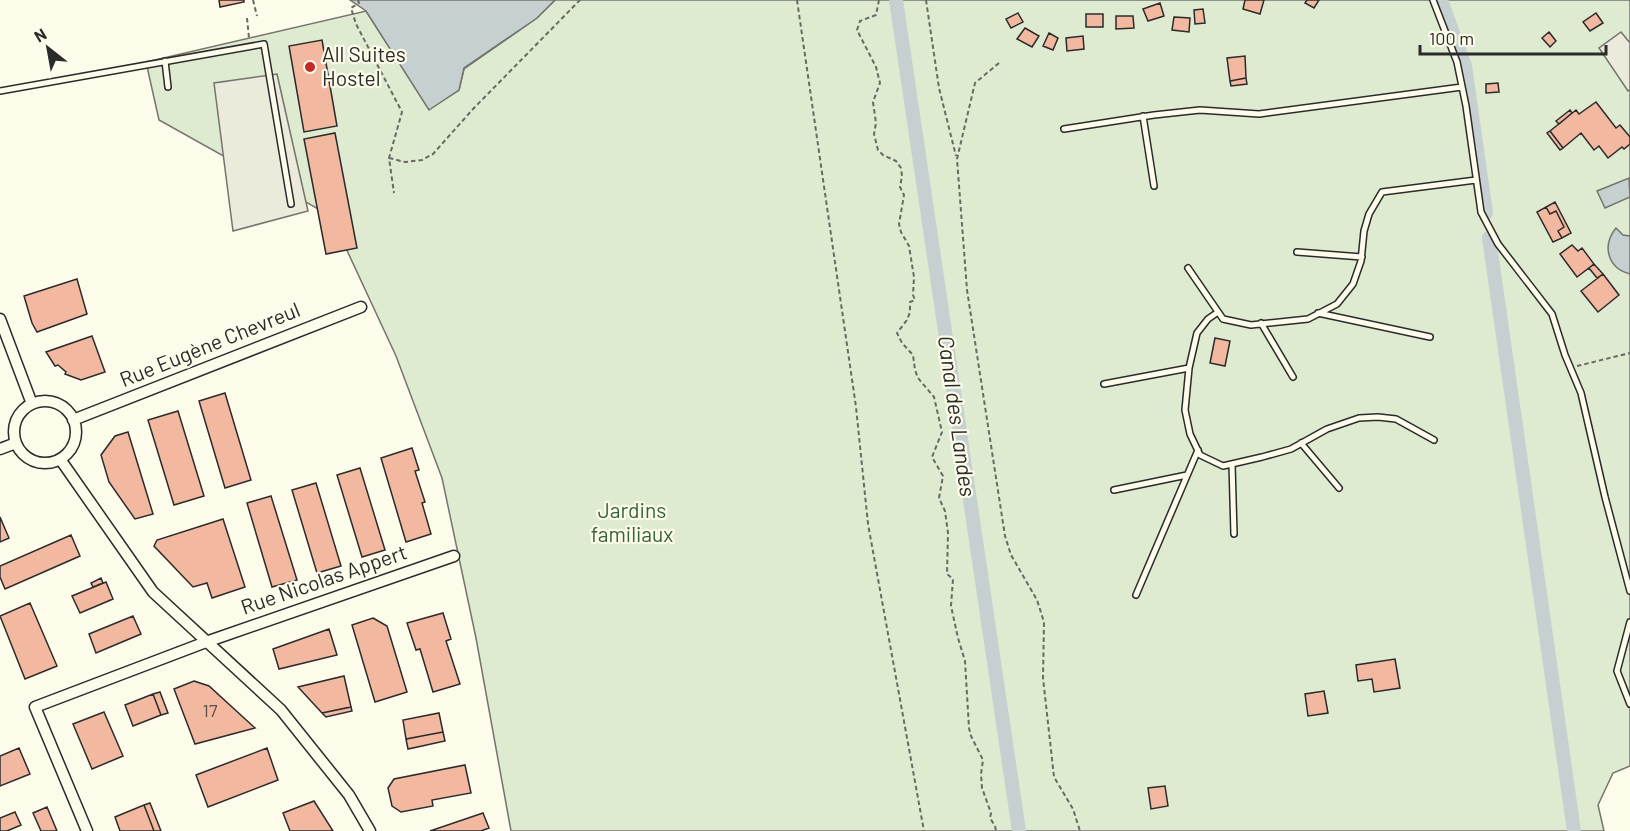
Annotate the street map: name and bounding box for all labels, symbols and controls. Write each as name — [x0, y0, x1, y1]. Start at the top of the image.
north arrow — [18, 18, 78, 78]
scale bar — [1420, 18, 1606, 56]
text: N — [31, 24, 49, 46]
text: 100 m — [1429, 27, 1474, 49]
place label: All Suites Hostel — [322, 41, 406, 90]
marker: All Suites Hostel — [303, 60, 317, 74]
street label: Rue Eugène Chevreul — [116, 296, 303, 391]
water label: Canal des Landes — [934, 334, 982, 498]
park label: Jardins familiaux — [591, 497, 673, 546]
street label: Rue Nicolas Appert — [237, 538, 410, 619]
house number: 17 — [203, 699, 218, 721]

